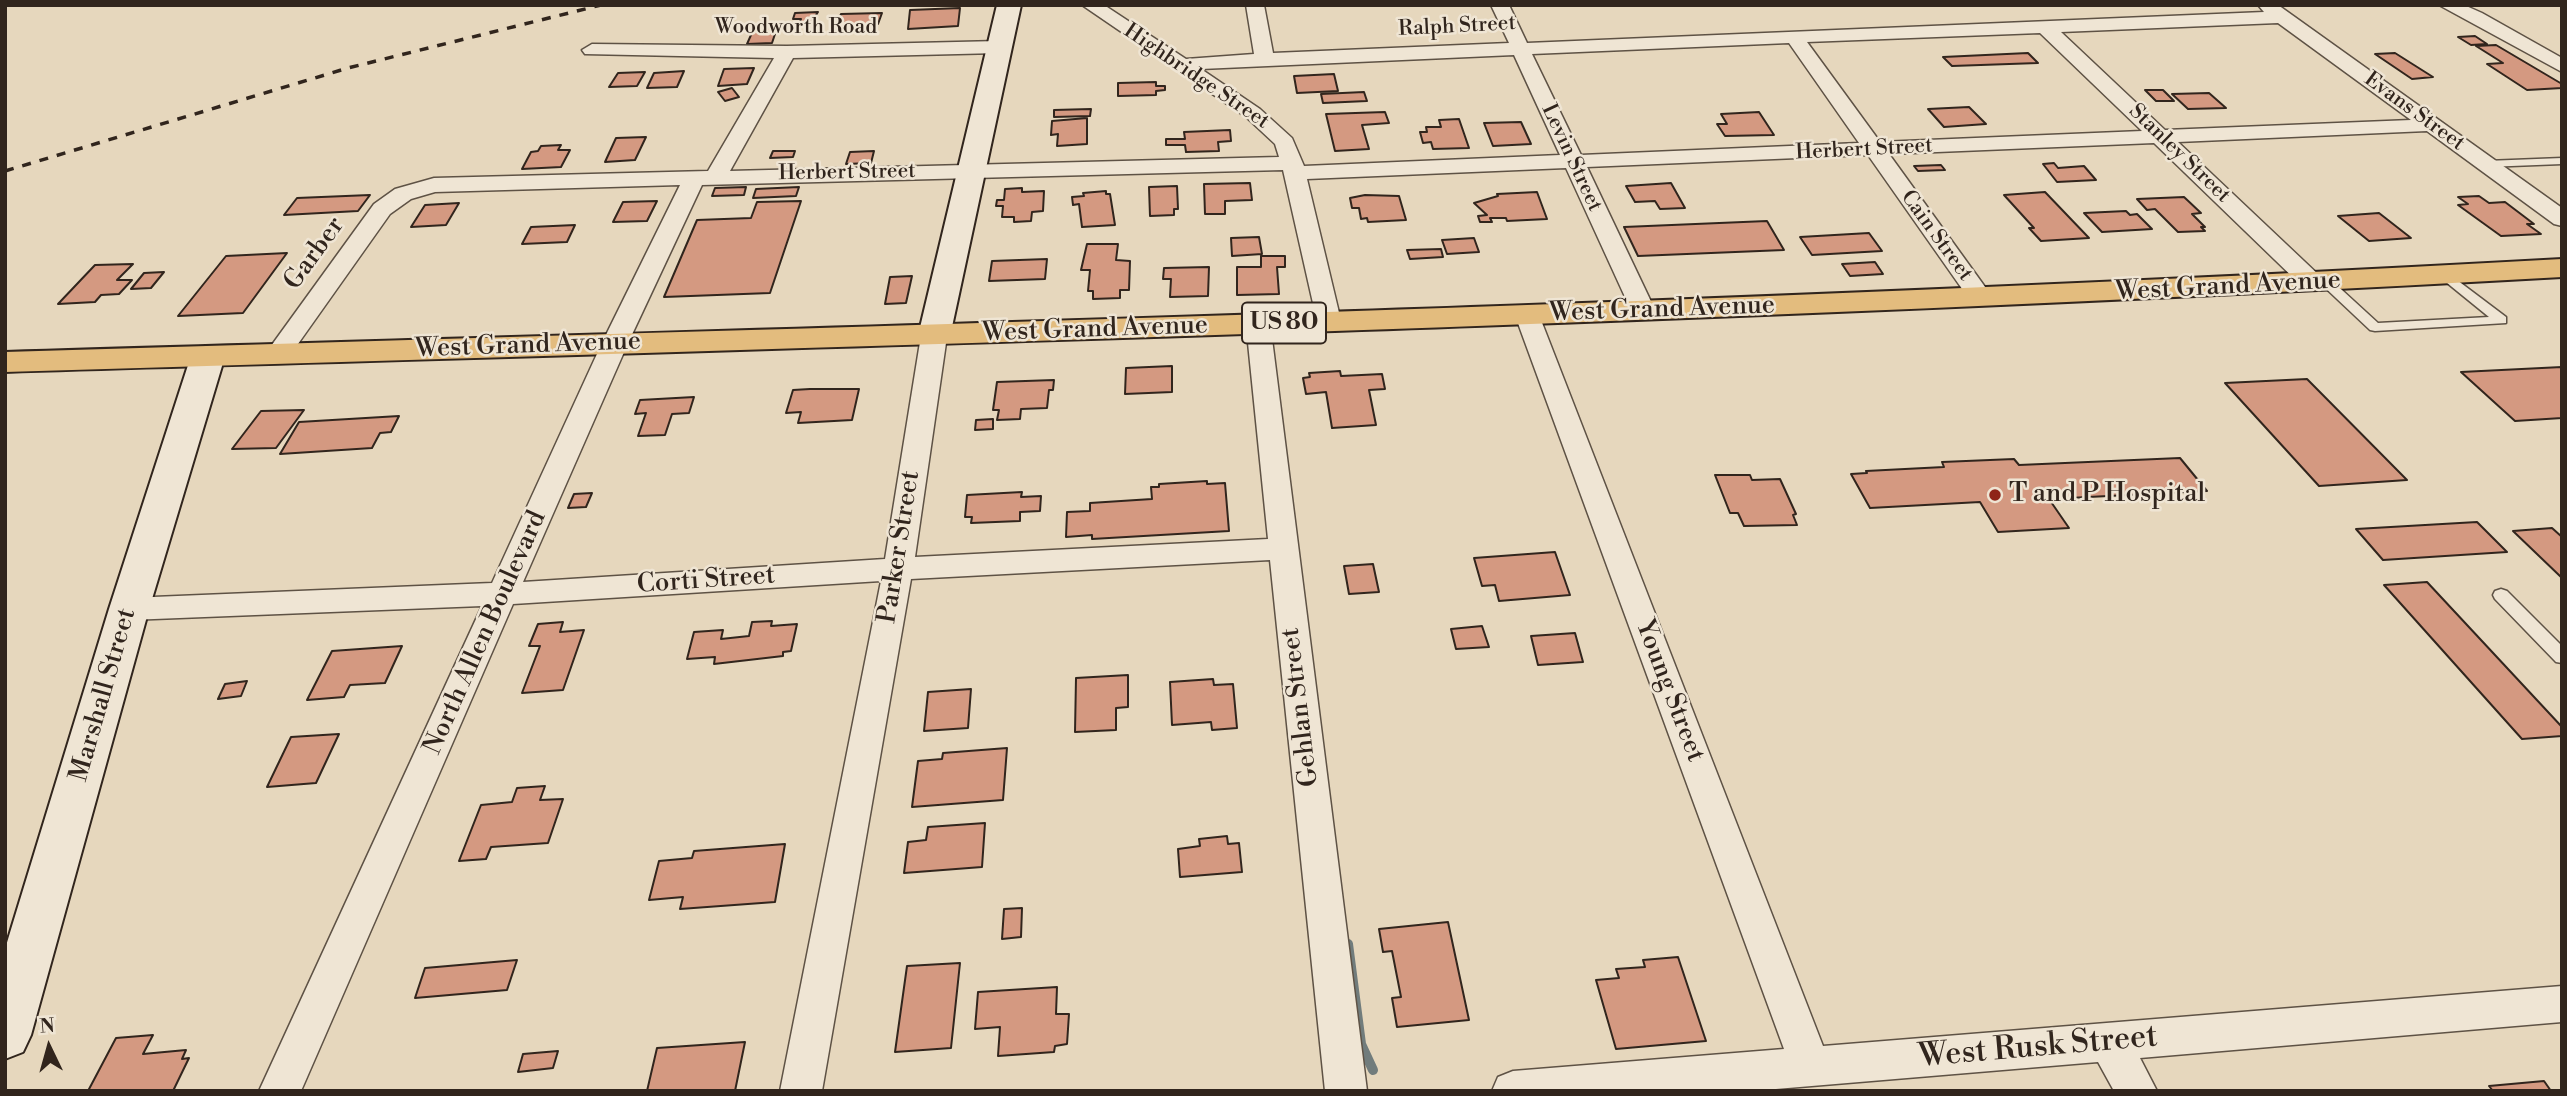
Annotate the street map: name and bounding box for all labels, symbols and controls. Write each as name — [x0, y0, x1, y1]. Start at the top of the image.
street label: Ralph Street — [1397, 11, 1517, 43]
street label: Woodworth Road — [715, 15, 877, 41]
street label: Highbridge Street — [1118, 19, 1274, 135]
street label: Evans Street — [2359, 67, 2469, 157]
street label: Stanley Street — [2123, 99, 2235, 209]
street label: Levin Street — [1535, 100, 1607, 216]
street label: Herbert Street — [1795, 134, 1933, 166]
street label: Herbert Street — [778, 159, 916, 187]
street label: Cain Street — [1895, 186, 1977, 286]
street label: Garber — [278, 211, 352, 297]
street label: West Grand Avenue — [2114, 266, 2342, 308]
street label: West Grand Avenue — [1549, 290, 1775, 330]
road number: US 80 — [1242, 302, 1326, 344]
street label: West Grand Avenue — [982, 310, 1208, 350]
street label: West Grand Avenue — [415, 326, 641, 366]
street label: Parker Street — [873, 468, 927, 626]
place label: T and P Hospital — [2009, 479, 2205, 511]
marker: T and P Hospital — [1987, 487, 2003, 503]
street label: North Allen Boulevard — [418, 506, 554, 760]
street label: Corti Street — [636, 561, 776, 601]
street label: Marshall Street — [64, 605, 144, 785]
street label: Young Street — [1628, 616, 1710, 766]
street label: Gehlan Street — [1276, 626, 1326, 788]
north arrow — [14, 1012, 84, 1082]
text: N — [39, 1013, 56, 1039]
street label: West Rusk Street — [1917, 1018, 2159, 1078]

